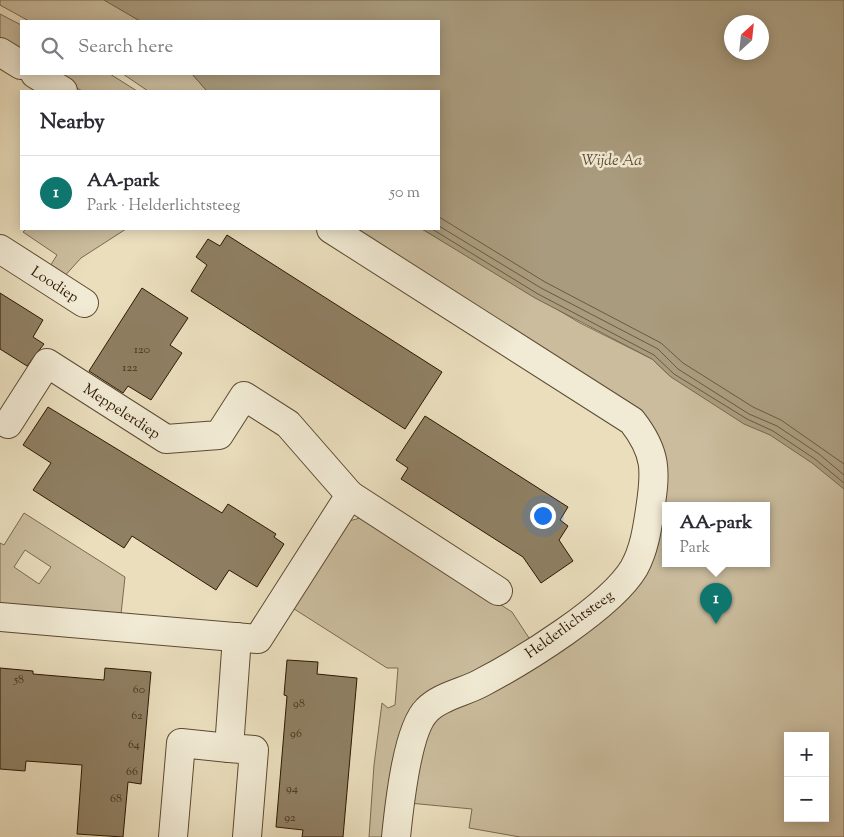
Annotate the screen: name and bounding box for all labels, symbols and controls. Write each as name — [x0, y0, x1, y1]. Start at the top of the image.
north arrow — [724, 15, 769, 60]
search box — [20, 20, 440, 75]
icon: search — [38, 34, 66, 62]
text: Search here — [78, 34, 173, 61]
text: Nearby — [40, 108, 105, 138]
water label: Wijde Aa — [582, 150, 642, 173]
text: AA-park — [87, 168, 160, 195]
text: 1 — [53, 182, 59, 205]
text: 50 m — [389, 182, 420, 205]
text: Park · Helderlichtsteeg — [87, 195, 240, 218]
street label: Loodiep — [26, 262, 82, 309]
house number: 120 — [134, 341, 150, 359]
house number: 122 — [122, 359, 138, 377]
street label: Meppelerdiep — [78, 379, 164, 445]
popup — [662, 502, 770, 567]
your location — [530, 503, 556, 529]
text: AA-park — [680, 510, 752, 537]
text: Park — [680, 537, 710, 560]
pin: 1 — [700, 583, 732, 624]
street label: Helderlichtsteeg — [521, 586, 618, 665]
house number: 58 — [13, 671, 24, 689]
house number: 60 — [133, 681, 145, 699]
house number: 98 — [293, 695, 305, 713]
house number: 62 — [131, 707, 143, 725]
house number: 96 — [290, 725, 302, 743]
map controls — [784, 732, 829, 822]
button: + — [784, 732, 829, 777]
house number: 64 — [128, 736, 140, 754]
house number: 66 — [126, 763, 138, 781]
button: − — [784, 777, 829, 822]
house number: 94 — [286, 780, 298, 798]
house number: 68 — [110, 790, 122, 808]
house number: 92 — [284, 809, 296, 827]

